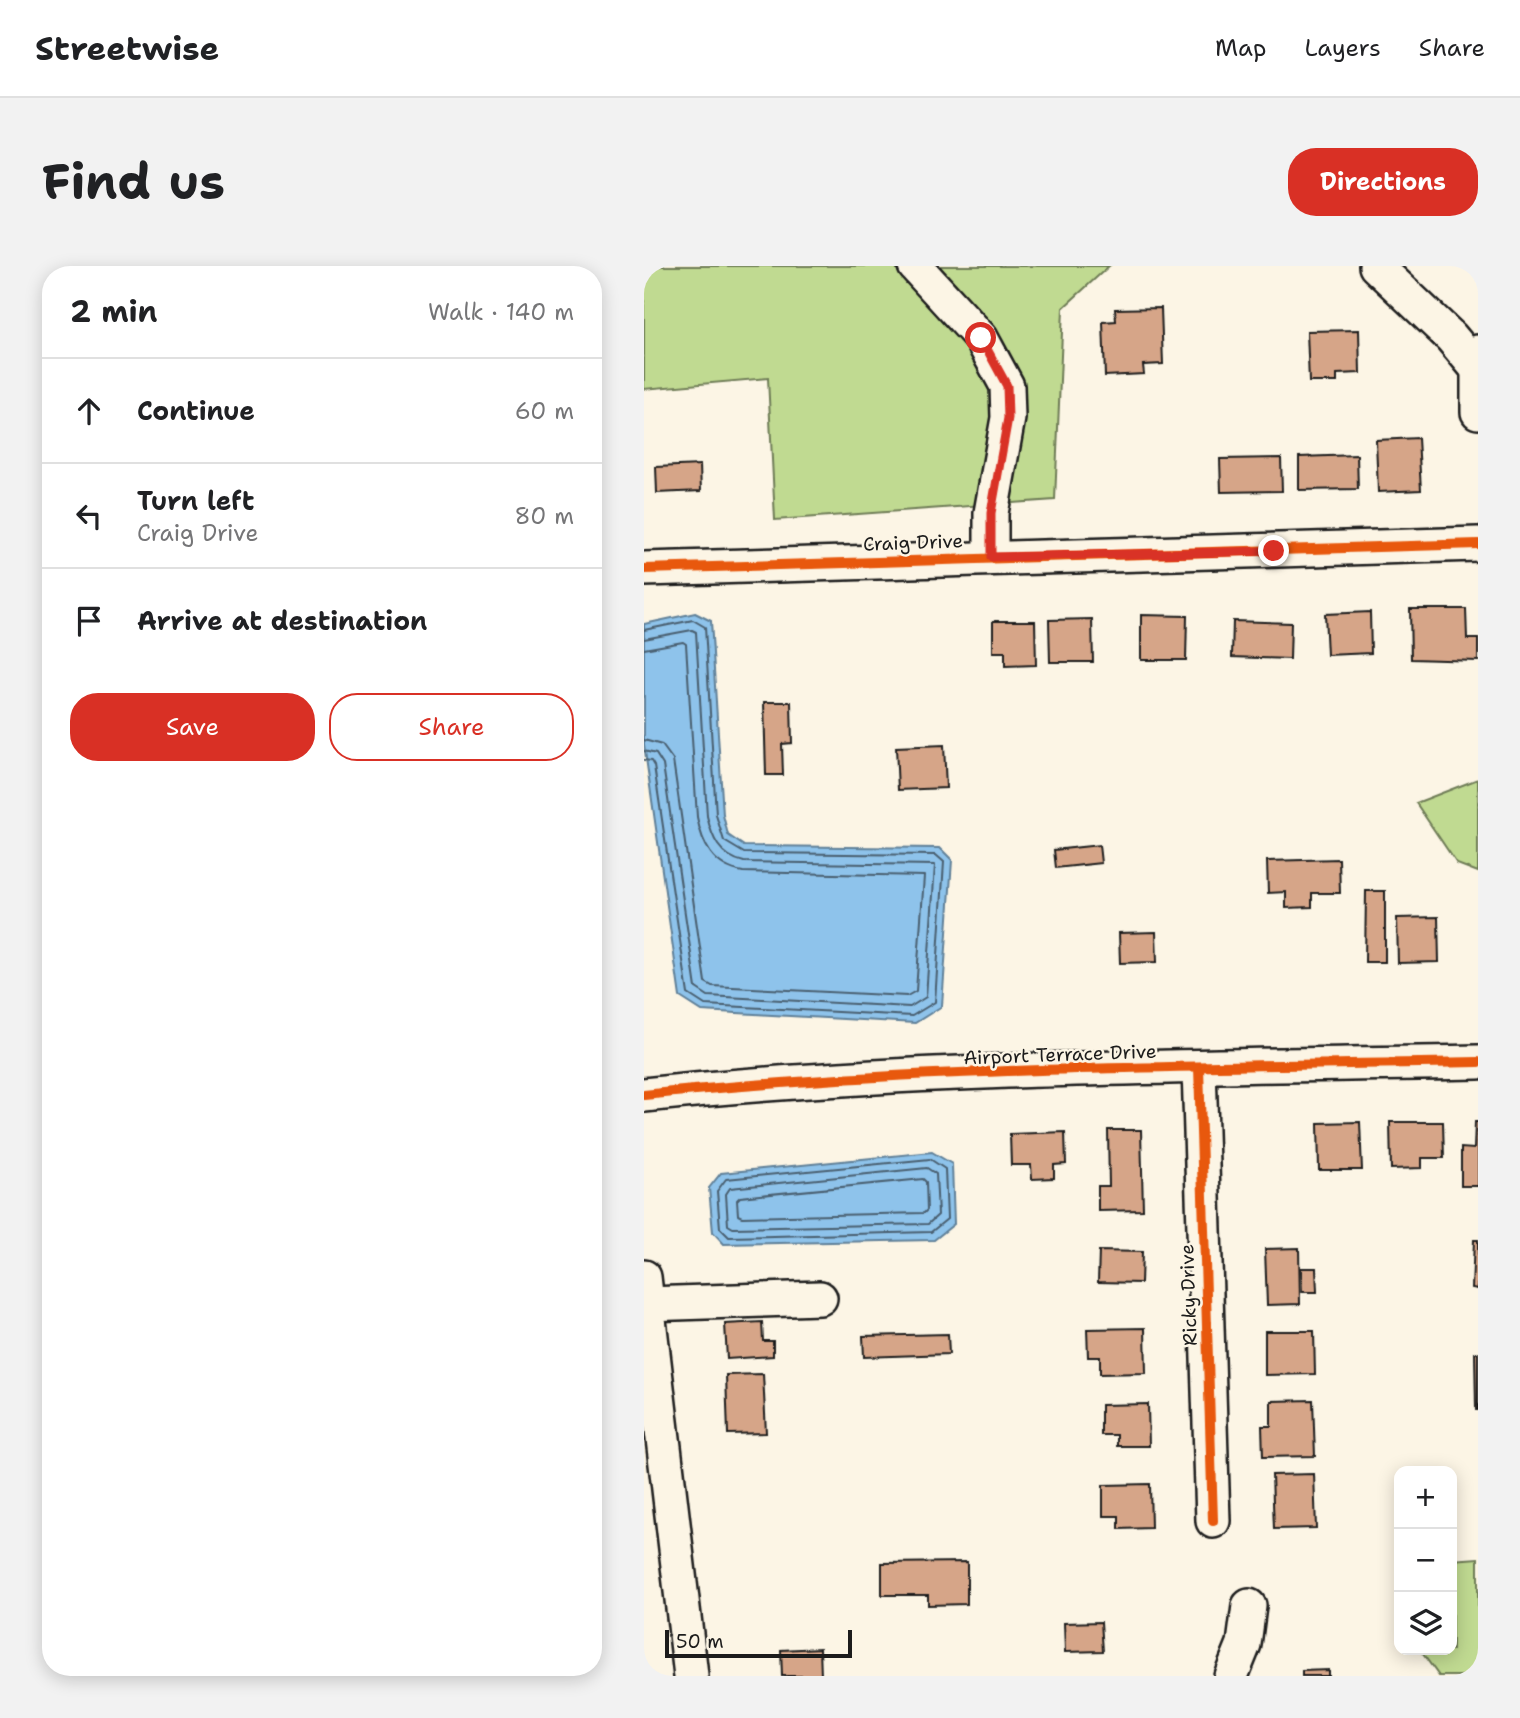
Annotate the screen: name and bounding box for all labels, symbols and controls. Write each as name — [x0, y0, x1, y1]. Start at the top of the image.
text: Streetwise — [35, 26, 219, 71]
text: Map — [1215, 32, 1266, 64]
text: Layers — [1304, 32, 1381, 64]
text: Share — [1419, 32, 1485, 64]
button: Directions — [1288, 148, 1478, 216]
text: Find us — [42, 149, 225, 215]
text: 2 min — [70, 291, 157, 332]
text: Walk · 140 m — [428, 297, 574, 327]
route start — [965, 322, 996, 353]
icon: ahead — [70, 392, 108, 430]
text: Continue — [137, 393, 255, 428]
text: 60 m — [515, 396, 574, 426]
text: Turn left — [137, 483, 254, 518]
icon: left — [70, 497, 108, 535]
text: 80 m — [515, 501, 574, 531]
text: Craig Drive — [137, 518, 258, 548]
street label: Craig Drive — [862, 528, 964, 557]
route end — [1258, 535, 1289, 566]
icon: arrive — [70, 602, 108, 640]
text: Arrive at destination — [137, 603, 427, 638]
button: Save — [70, 693, 315, 761]
button: Share — [329, 693, 574, 761]
street label: Airport Terrace Drive — [963, 1039, 1157, 1070]
street label: Ricky Drive — [1174, 1244, 1203, 1346]
map controls — [1394, 1466, 1457, 1655]
button: + — [1394, 1466, 1457, 1529]
button: − — [1394, 1529, 1457, 1592]
button: layers — [1394, 1592, 1457, 1655]
scale bar — [665, 1627, 852, 1659]
text: 50 m — [676, 1629, 724, 1654]

